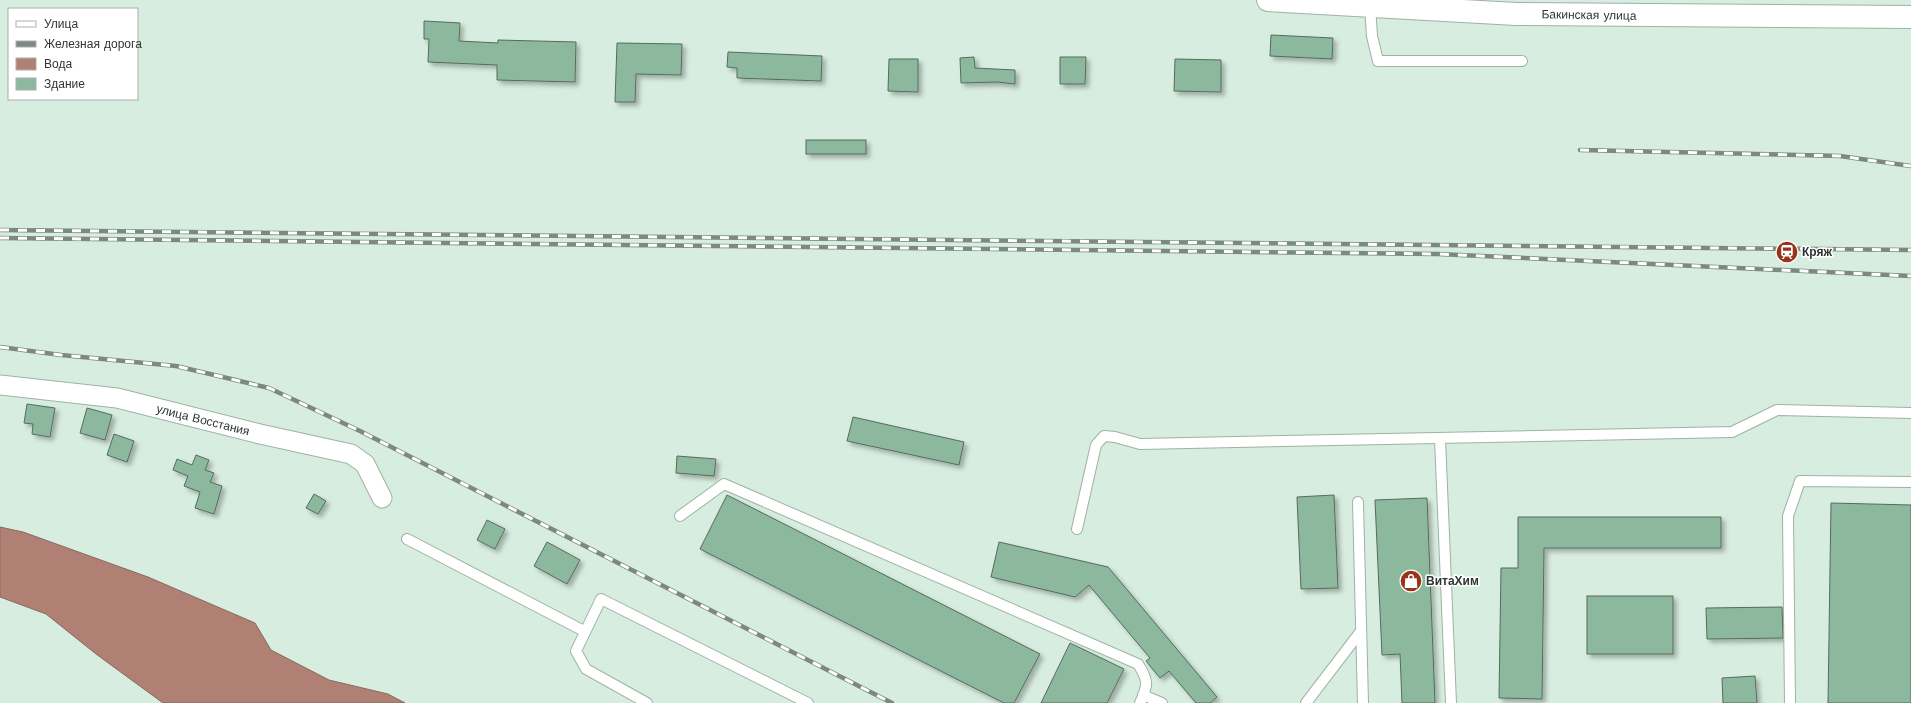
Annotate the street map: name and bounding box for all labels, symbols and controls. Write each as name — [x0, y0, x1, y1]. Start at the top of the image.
street label: Бакинская улица — [1541, 7, 1637, 23]
legend — [8, 8, 138, 100]
text: Улица — [44, 17, 78, 31]
text: Железная дорога — [44, 37, 142, 51]
text: Вода — [44, 57, 72, 71]
text: Здание — [44, 77, 85, 91]
station icon: Кряж — [1774, 239, 1800, 265]
place label: Кряж — [1802, 245, 1832, 259]
street label: улица Восстания — [155, 402, 251, 438]
shop icon: ВитаХим — [1398, 568, 1424, 594]
place label: ВитаХим — [1426, 574, 1479, 588]

